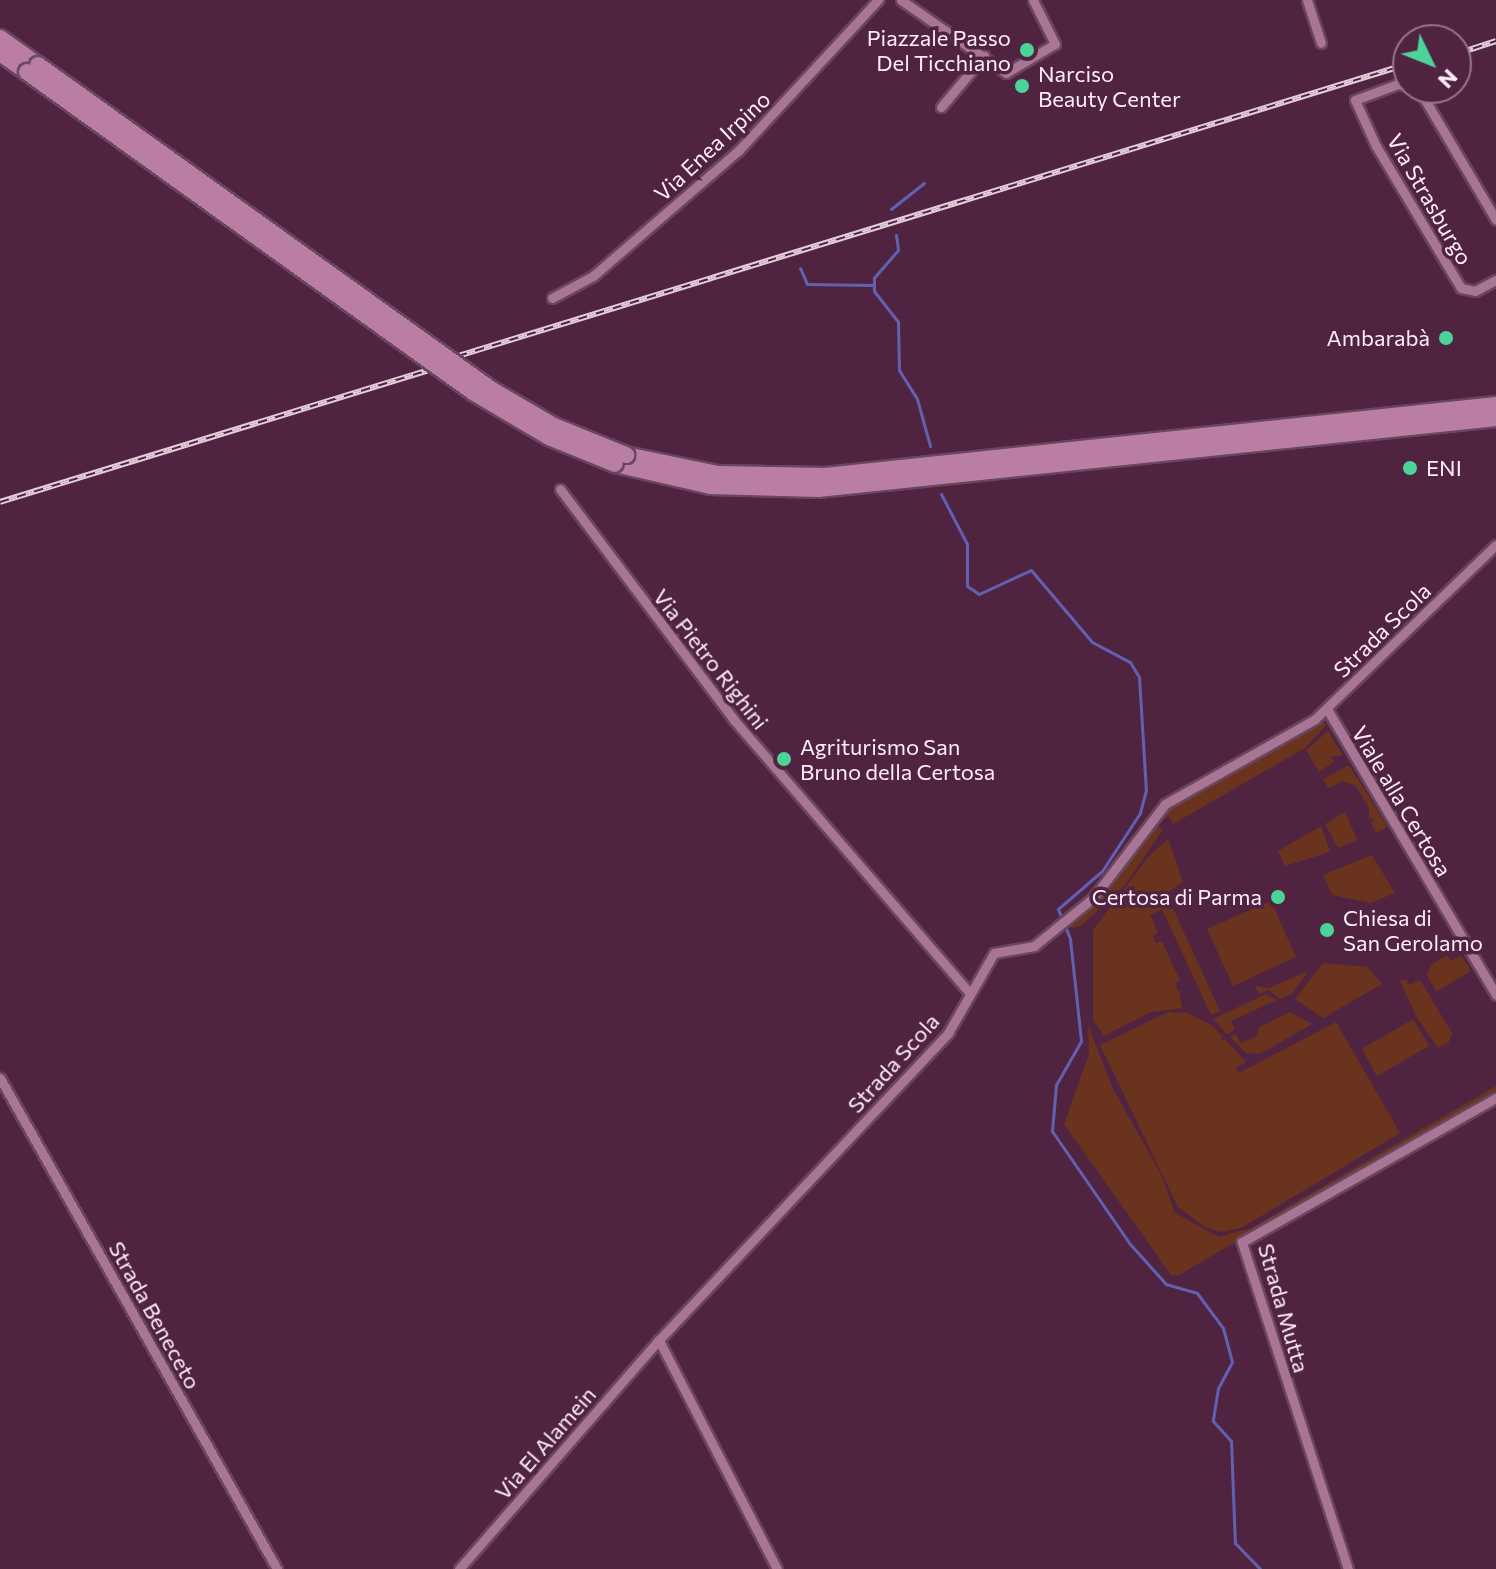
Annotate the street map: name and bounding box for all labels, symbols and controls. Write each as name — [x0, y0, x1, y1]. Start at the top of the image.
place label: Piazzale Passo Del Ticchiano — [867, 24, 1011, 76]
north arrow — [1392, 24, 1472, 104]
marker: Piazzale Passo Del Ticchiano — [1018, 41, 1036, 59]
place label: Narciso Beauty Center — [1038, 60, 1181, 112]
text: N — [1433, 64, 1464, 95]
marker: Narciso Beauty Center — [1013, 77, 1031, 95]
street label: Via Enea Irpino — [649, 86, 775, 206]
street label: Via Strasburgo — [1382, 129, 1478, 269]
place label: Ambarabà — [1327, 325, 1430, 351]
marker: Ambarabà — [1437, 329, 1455, 347]
place label: ENI — [1426, 455, 1462, 481]
marker: ENI — [1401, 459, 1419, 477]
street label: Strada Scola — [1328, 577, 1436, 683]
street label: Via Pietro Righini — [648, 583, 774, 735]
street label: Viale alla Certosa — [1347, 721, 1457, 881]
place label: Agriturismo San Bruno della Certosa — [800, 733, 995, 784]
marker: Agriturismo San Bruno della Certosa — [775, 750, 793, 768]
place label: Certosa di Parma — [1092, 884, 1262, 910]
marker: Certosa di Parma — [1269, 888, 1287, 906]
place label: Chiesa di San Gerolamo — [1343, 904, 1483, 956]
marker: Chiesa di San Gerolamo — [1318, 921, 1336, 939]
street label: Strada Scola — [842, 1008, 944, 1118]
street label: Strada Beneceto — [104, 1237, 206, 1393]
street label: Strada Mutta — [1253, 1240, 1315, 1376]
street label: Via El Alamein — [489, 1381, 601, 1505]

